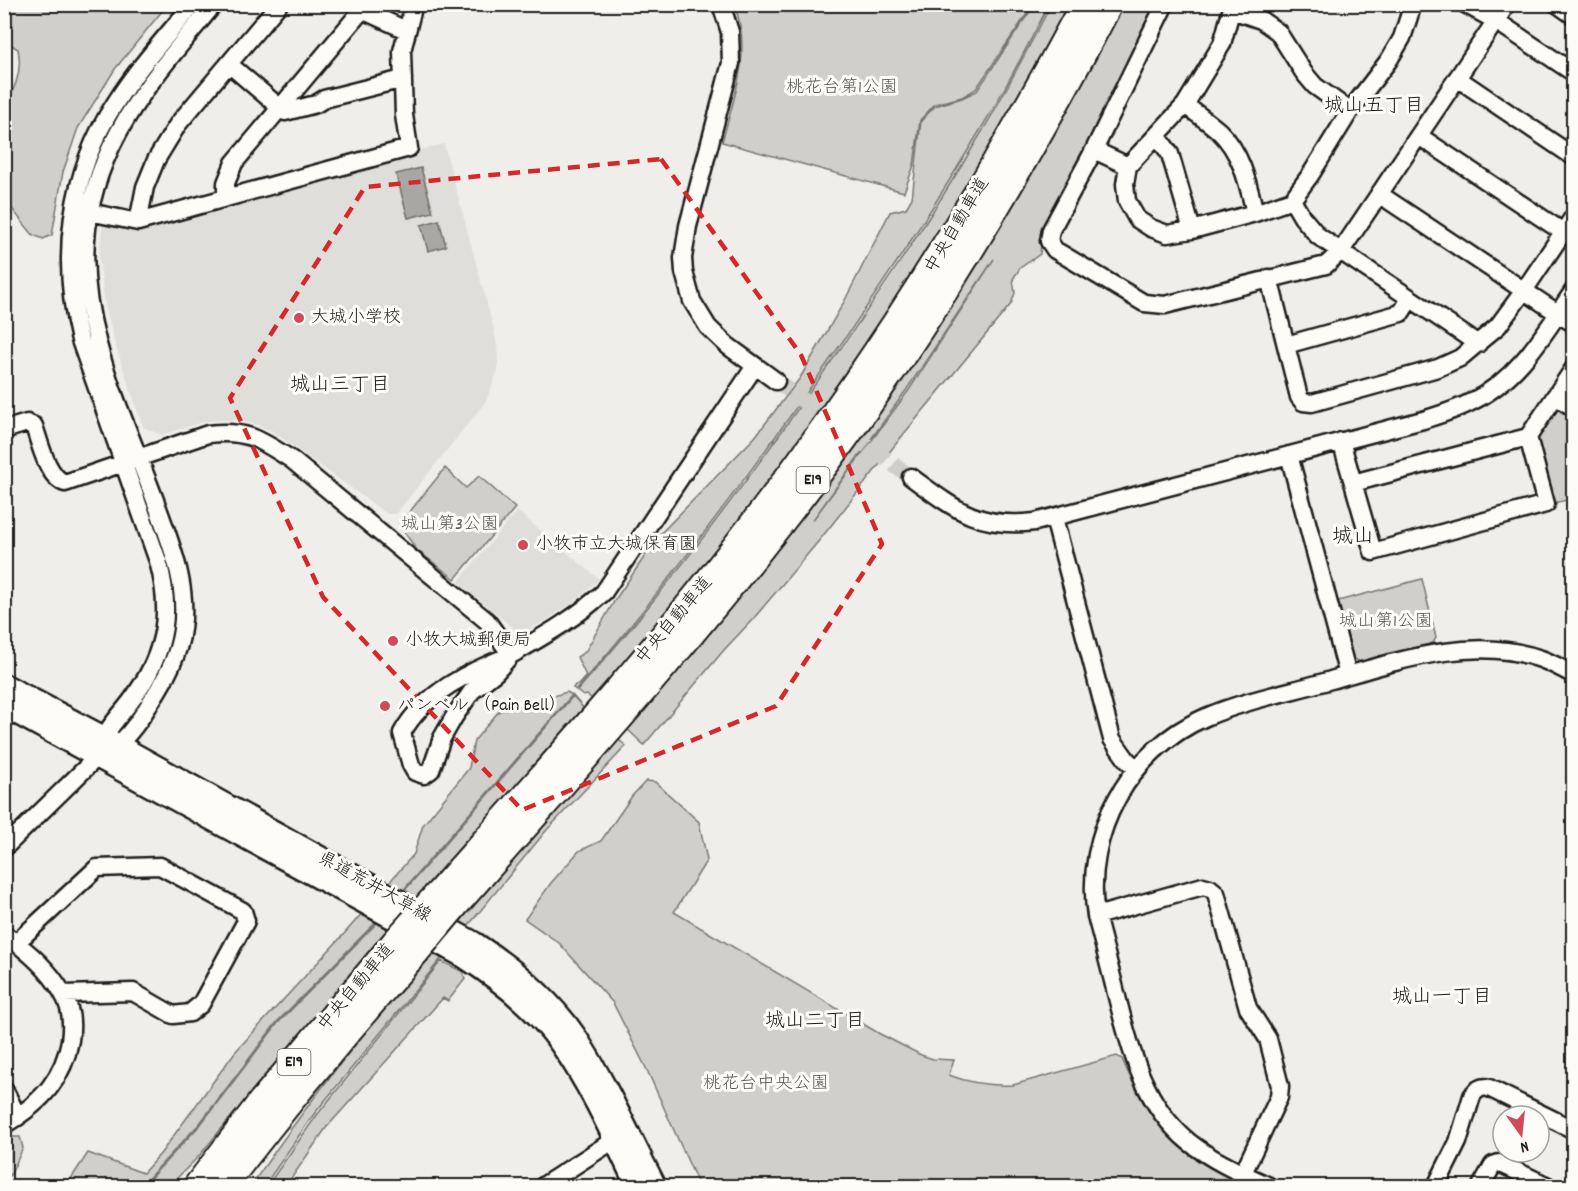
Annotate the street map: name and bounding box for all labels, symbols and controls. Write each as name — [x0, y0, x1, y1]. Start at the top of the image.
park label: 桃花台第1公園 — [786, 76, 898, 101]
district label: 城山五丁目 — [1324, 93, 1424, 121]
street label: 中央自動車道 — [919, 173, 997, 279]
place label: 大城小学校 — [311, 306, 401, 331]
marker: 大城小学校 — [292, 311, 306, 325]
district label: 城山三丁目 — [290, 372, 390, 400]
road number: E19 — [796, 467, 830, 493]
park label: 城山第3公園 — [401, 513, 499, 538]
district label: 城山 — [1332, 523, 1374, 553]
place label: 小牧市立大城保育園 — [535, 533, 697, 558]
marker: 小牧市立大城保育園 — [516, 538, 530, 552]
street label: 中央自動車道 — [631, 572, 719, 670]
park label: 城山第1公園 — [1339, 610, 1433, 635]
place label: 小牧大城郵便局 — [405, 629, 531, 654]
marker: 小牧大城郵便局 — [386, 634, 400, 648]
place label: パンベル （Pain Bell） — [397, 694, 567, 719]
marker: パンベル （Pain Bell） — [378, 699, 392, 713]
street label: 県道荒井大草線 — [313, 847, 435, 929]
street label: 中央自動車道 — [313, 939, 401, 1037]
district label: 城山一丁目 — [1392, 984, 1492, 1012]
district label: 城山二丁目 — [765, 1008, 865, 1036]
road number: E19 — [278, 1049, 310, 1075]
park label: 桃花台中央公園 — [703, 1072, 829, 1097]
north arrow — [1491, 1104, 1551, 1164]
text: N — [1517, 1134, 1531, 1158]

